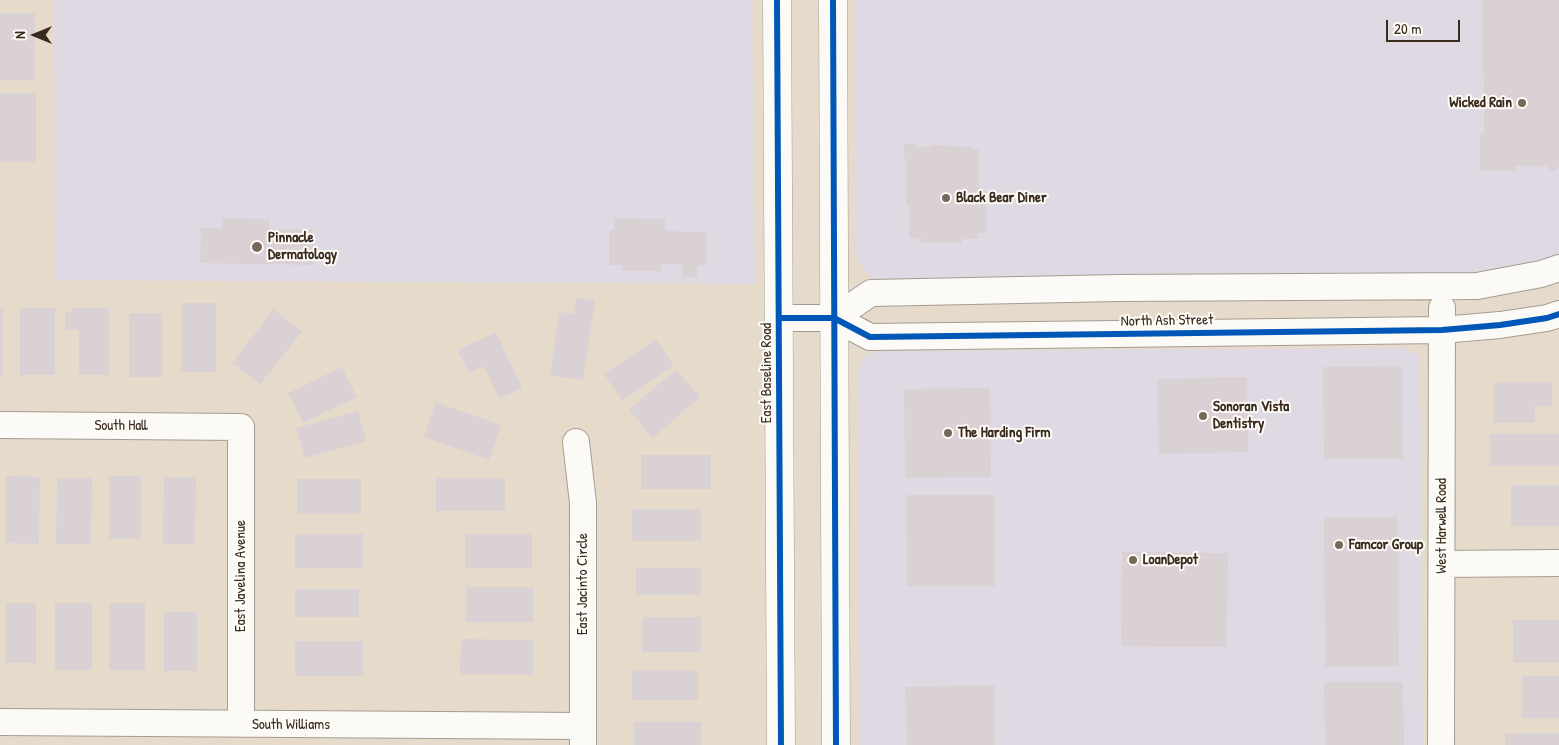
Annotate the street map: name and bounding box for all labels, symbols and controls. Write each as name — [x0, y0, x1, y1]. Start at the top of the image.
north arrow — [10, 10, 60, 60]
scale bar — [1389, 10, 1463, 42]
text: 20 m — [1394, 18, 1421, 39]
text: N — [10, 31, 29, 39]
place label: Wicked Rain — [1449, 94, 1512, 112]
marker: Wicked Rain — [1516, 97, 1528, 109]
place label: Black Bear Diner — [956, 189, 1047, 207]
marker: Black Bear Diner — [940, 192, 952, 204]
place label: Pinnacle Dermatology — [268, 229, 337, 264]
marker: Pinnacle Dermatology — [250, 240, 264, 254]
street label: North Ash Street — [1121, 311, 1213, 331]
street label: East Baseline Road — [758, 323, 776, 423]
place label: Sonoran Vista Dentistry — [1213, 398, 1289, 433]
marker: Sonoran Vista Dentistry — [1197, 410, 1209, 422]
street label: South Hall — [94, 417, 148, 435]
place label: The Harding Firm — [958, 424, 1050, 442]
marker: The Harding Firm — [942, 427, 954, 439]
street label: West Harwell Road — [1433, 478, 1451, 574]
street label: East Javelina Avenue — [232, 520, 250, 632]
street label: East Jacinto Circle — [574, 533, 592, 635]
place label: Famcor Group — [1349, 536, 1423, 554]
marker: Famcor Group — [1333, 539, 1345, 551]
place label: LoanDepot — [1143, 551, 1198, 569]
marker: LoanDepot — [1127, 554, 1139, 566]
street label: South Williams — [252, 716, 330, 734]

